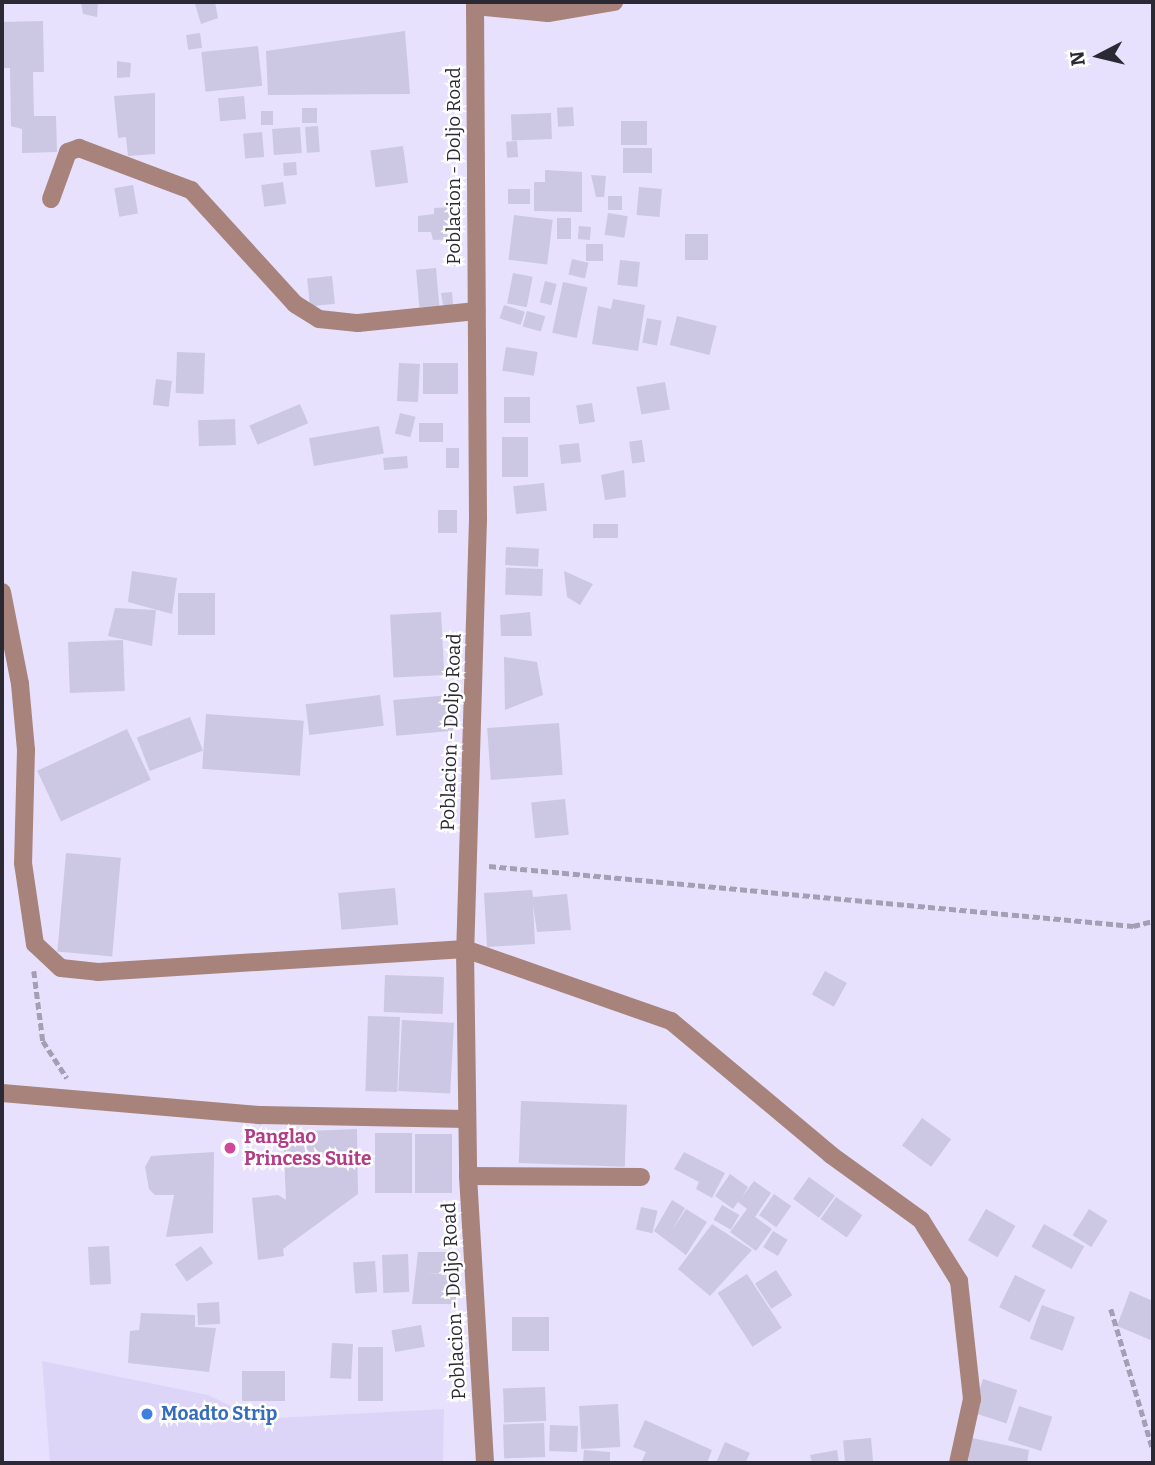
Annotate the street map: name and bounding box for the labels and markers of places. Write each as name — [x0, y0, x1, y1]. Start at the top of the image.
place label: Panglao Princess Suite — [244, 1126, 371, 1170]
marker: Panglao Princess Suite — [222, 1140, 238, 1156]
place label: Moadto Strip — [161, 1403, 277, 1425]
marker: Moadto Strip — [139, 1406, 155, 1422]

